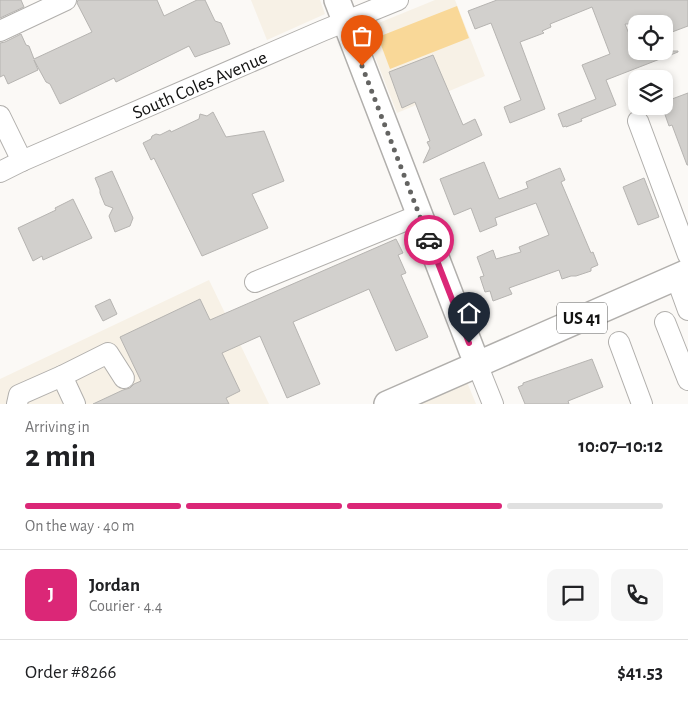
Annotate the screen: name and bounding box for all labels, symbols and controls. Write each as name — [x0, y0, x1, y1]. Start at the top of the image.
pin — [341, 15, 383, 66]
map controls — [628, 15, 673, 115]
button: locate — [628, 15, 673, 60]
icon: bag — [348, 22, 376, 50]
street label: South Coles Avenue — [130, 48, 270, 123]
button: layers — [628, 70, 673, 115]
courier — [404, 215, 454, 265]
icon: car — [415, 226, 443, 254]
pin — [448, 292, 490, 343]
icon: home — [455, 299, 483, 327]
road number: US 41 — [557, 302, 607, 334]
text: Arriving in — [25, 419, 90, 435]
text: 10:07–10:12 — [578, 437, 663, 456]
text: 2 min — [25, 440, 96, 472]
text: On the way · 40 m — [25, 518, 135, 534]
button: chat — [547, 569, 599, 621]
button: phone — [611, 569, 663, 621]
text: Jordan — [89, 576, 140, 595]
text: J — [48, 585, 54, 604]
text: Courier · 4.4 — [89, 598, 162, 614]
text: Order #8266 — [25, 663, 116, 682]
text: $41.53 — [617, 663, 663, 682]

